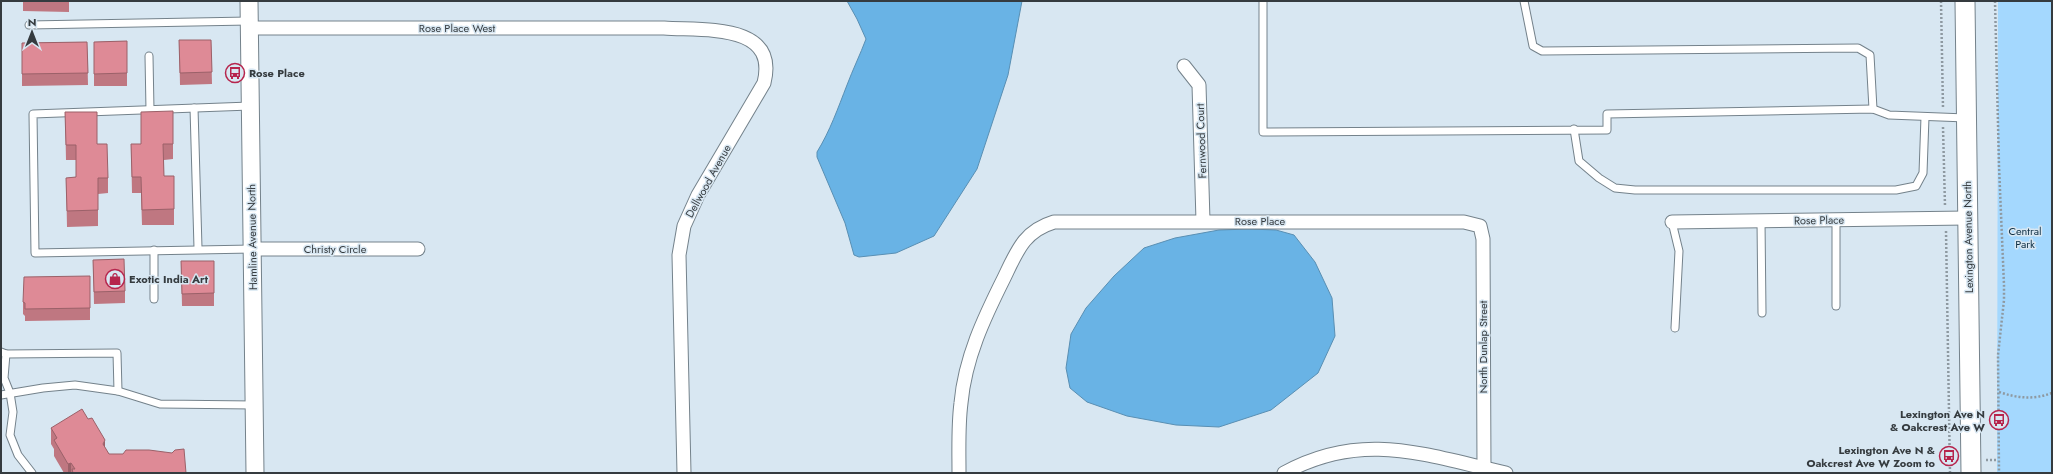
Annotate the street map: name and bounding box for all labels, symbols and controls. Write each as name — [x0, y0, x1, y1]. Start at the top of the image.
north arrow — [12, 12, 52, 52]
text: N — [28, 14, 36, 30]
street label: Rose Place West — [419, 20, 496, 36]
bus stop icon: Rose Place — [224, 62, 246, 84]
place label: Rose Place — [249, 65, 305, 81]
street label: Fernwood Court — [1192, 103, 1210, 179]
street label: Dellwood Avenue — [681, 141, 735, 220]
street label: Lexington Avenue North — [1959, 181, 1977, 293]
street label: Hamline Avenue North — [243, 184, 261, 290]
street label: Rose Place — [1794, 212, 1845, 228]
street label: Rose Place — [1235, 213, 1285, 229]
park label: Central Park — [2008, 223, 2042, 252]
street label: Christy Circle — [304, 241, 367, 257]
shop icon: Exotic India Art — [104, 268, 126, 290]
place label: Exotic India Art — [129, 271, 209, 287]
street label: North Dunlap Street — [1475, 300, 1491, 393]
place label: Lexington Ave N & Oakcrest Ave W — [1890, 406, 1985, 435]
bus stop icon: Lexington Ave N & Oakcrest Ave W — [1988, 409, 2010, 431]
place label: Lexington Ave N & Oakcrest Ave W Zoom to — [1806, 442, 1936, 471]
bus stop icon: Lexington Ave N & Oakcrest Ave W Zoom to — [1938, 445, 1960, 467]

